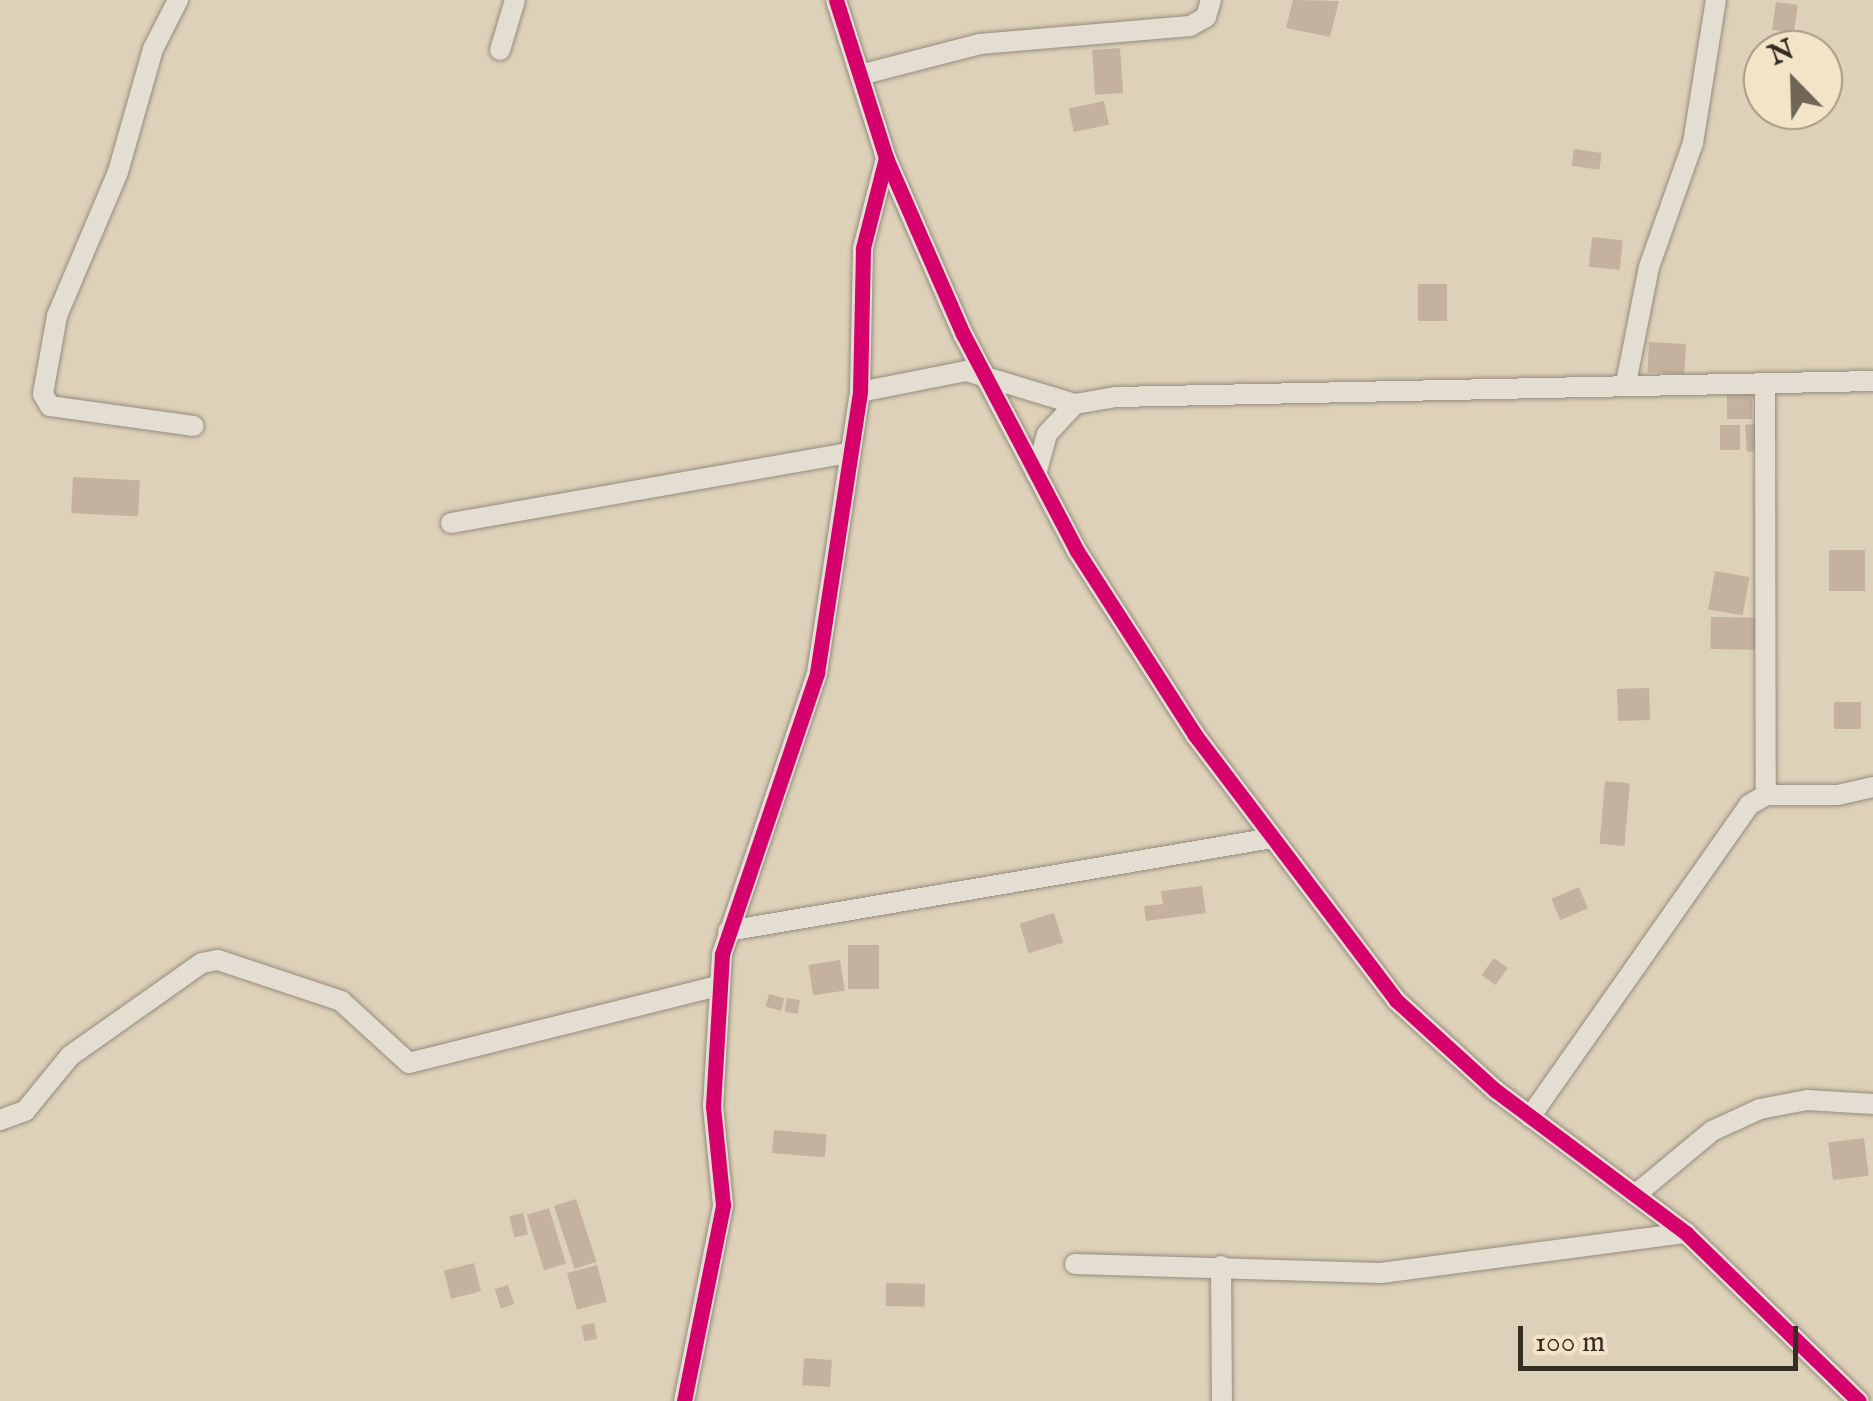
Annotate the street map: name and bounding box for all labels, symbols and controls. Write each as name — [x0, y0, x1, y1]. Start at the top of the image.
north arrow — [1743, 30, 1843, 130]
text: N — [1764, 33, 1800, 75]
scale bar — [1523, 1306, 1803, 1368]
text: 100 m — [1535, 1324, 1605, 1362]

